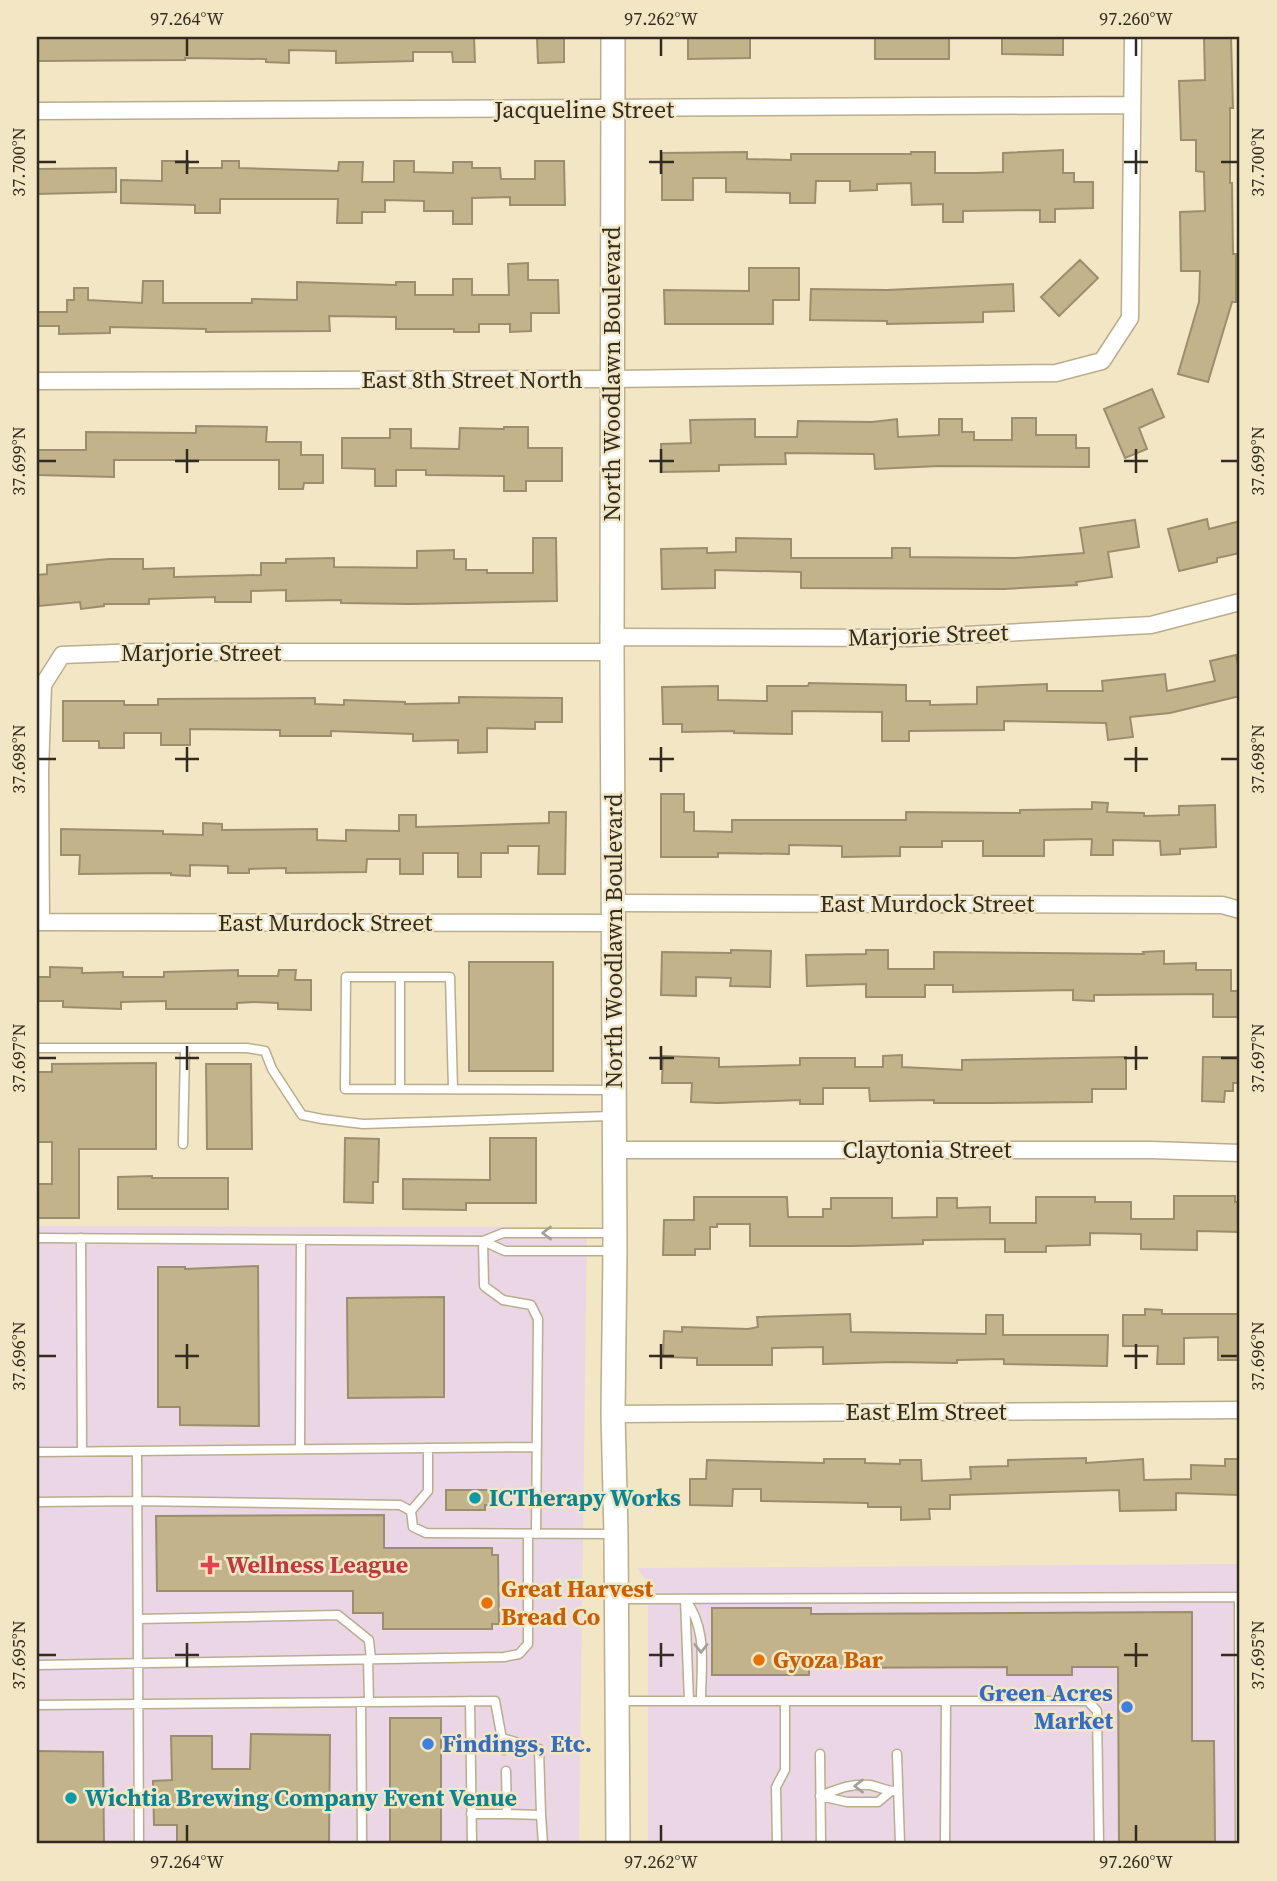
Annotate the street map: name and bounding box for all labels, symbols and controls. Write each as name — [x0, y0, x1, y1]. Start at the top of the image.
text: 97.264°W — [150, 6, 224, 31]
text: 97.262°W — [624, 6, 698, 31]
text: 97.260°W — [1099, 6, 1173, 31]
street label: Jacqueline Street — [493, 93, 674, 126]
text: 37.700°N — [6, 127, 31, 197]
text: 37.700°N — [1245, 127, 1270, 197]
street label: North Woodlawn Boulevard — [595, 226, 628, 522]
street label: East 8th Street North — [361, 363, 583, 396]
text: 37.699°N — [6, 426, 31, 496]
text: 37.699°N — [1245, 426, 1270, 496]
street label: Marjorie Street — [847, 615, 1009, 654]
street label: Marjorie Street — [121, 636, 281, 669]
text: 37.698°N — [6, 724, 31, 794]
text: 37.698°N — [1245, 724, 1270, 794]
street label: North Woodlawn Boulevard — [597, 793, 630, 1089]
street label: East Murdock Street — [820, 887, 1034, 920]
street label: East Murdock Street — [218, 906, 432, 939]
text: 37.697°N — [6, 1023, 31, 1093]
text: 37.697°N — [1245, 1023, 1270, 1093]
street label: Claytonia Street — [842, 1133, 1012, 1166]
one-way arrow — [541, 1225, 551, 1241]
text: 37.696°N — [6, 1321, 31, 1391]
text: 37.696°N — [1245, 1321, 1270, 1391]
street label: East Elm Street — [845, 1395, 1007, 1428]
place label: ICTherapy Works — [489, 1481, 681, 1514]
marker: ICTherapy Works — [467, 1490, 483, 1506]
place label: Wellness League — [226, 1548, 408, 1581]
marker: Wellness League — [200, 1555, 220, 1575]
place label: Great Harvest Bread Co — [501, 1572, 653, 1633]
marker: Great Harvest Bread Co — [479, 1595, 495, 1611]
text: 37.695°N — [6, 1620, 31, 1690]
text: 37.695°N — [1245, 1620, 1270, 1690]
one-way arrow — [693, 1643, 709, 1653]
place label: Gyoza Bar — [773, 1643, 884, 1676]
marker: Gyoza Bar — [751, 1652, 767, 1668]
place label: Green Acres Market — [979, 1676, 1113, 1737]
marker: Green Acres Market — [1119, 1699, 1135, 1715]
place label: Findings, Etc. — [442, 1727, 592, 1760]
marker: Findings, Etc. — [420, 1736, 436, 1752]
one-way arrow — [853, 1778, 864, 1794]
place label: Wichtia Brewing Company Event Venue — [85, 1781, 517, 1814]
marker: Wichtia Brewing Company Event Venue — [63, 1790, 79, 1806]
text: 97.264°W — [150, 1849, 224, 1874]
text: 97.262°W — [624, 1849, 698, 1874]
text: 97.260°W — [1099, 1849, 1173, 1874]

